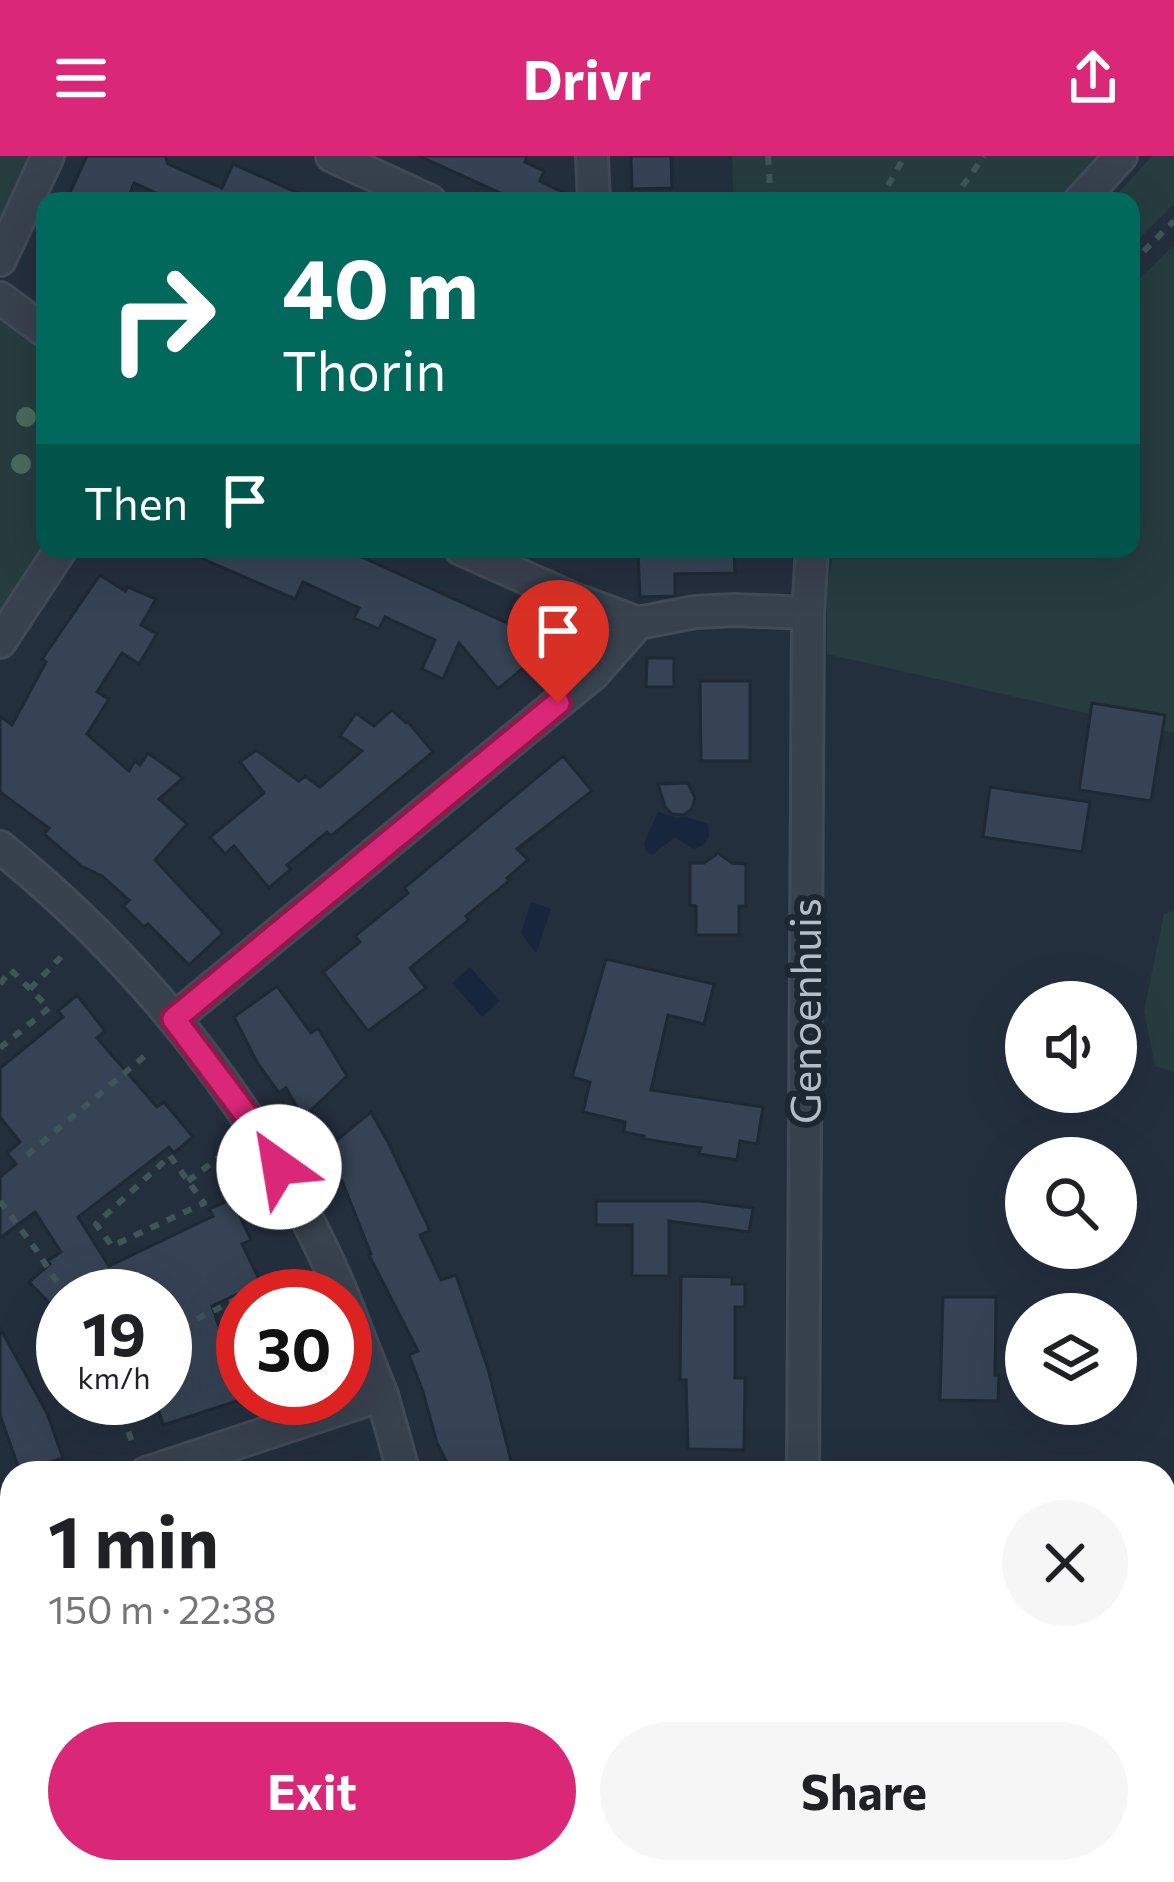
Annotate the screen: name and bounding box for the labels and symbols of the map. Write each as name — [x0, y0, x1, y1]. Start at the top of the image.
pin — [507, 580, 609, 703]
street label: Genoenhuis — [778, 898, 830, 1124]
position arrow — [216, 1104, 342, 1230]
speed limit sign: 30 — [216, 1269, 372, 1425]

